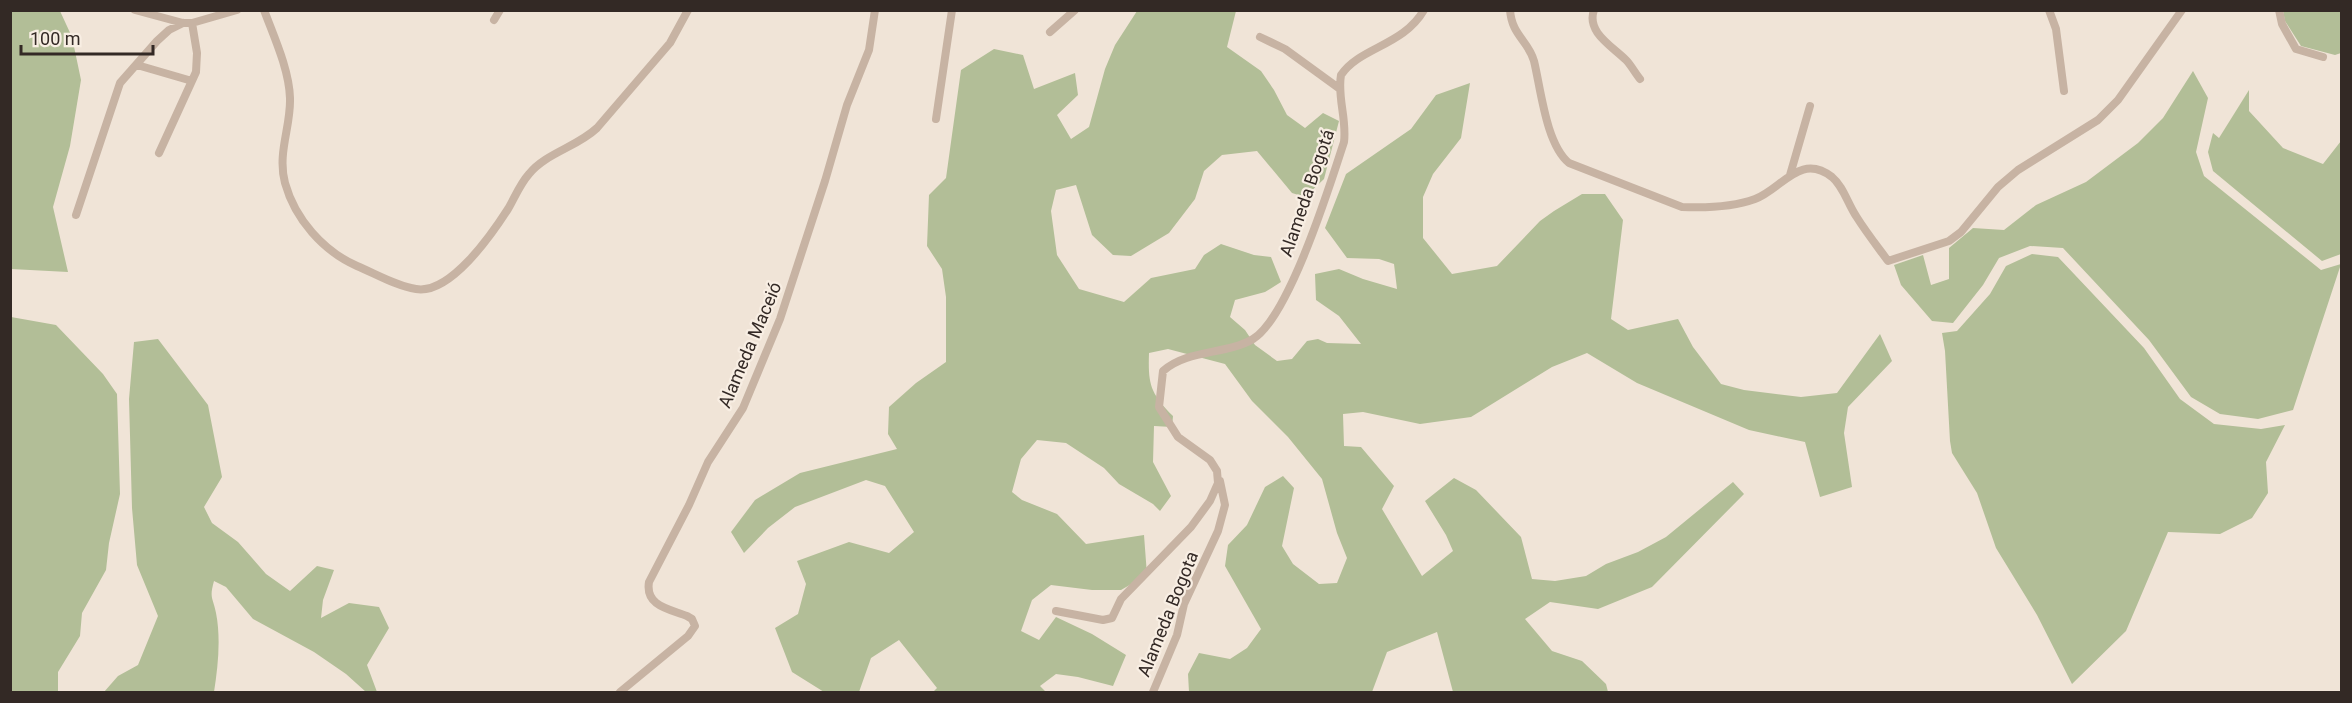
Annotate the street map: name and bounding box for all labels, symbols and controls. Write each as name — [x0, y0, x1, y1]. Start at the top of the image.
scale bar — [21, 18, 153, 56]
text: 100 m — [30, 28, 81, 49]
street label: Alameda Bogotá — [1275, 126, 1338, 259]
street label: Alameda Maceió — [714, 279, 786, 411]
street label: Alameda Bogota — [1133, 548, 1202, 679]

